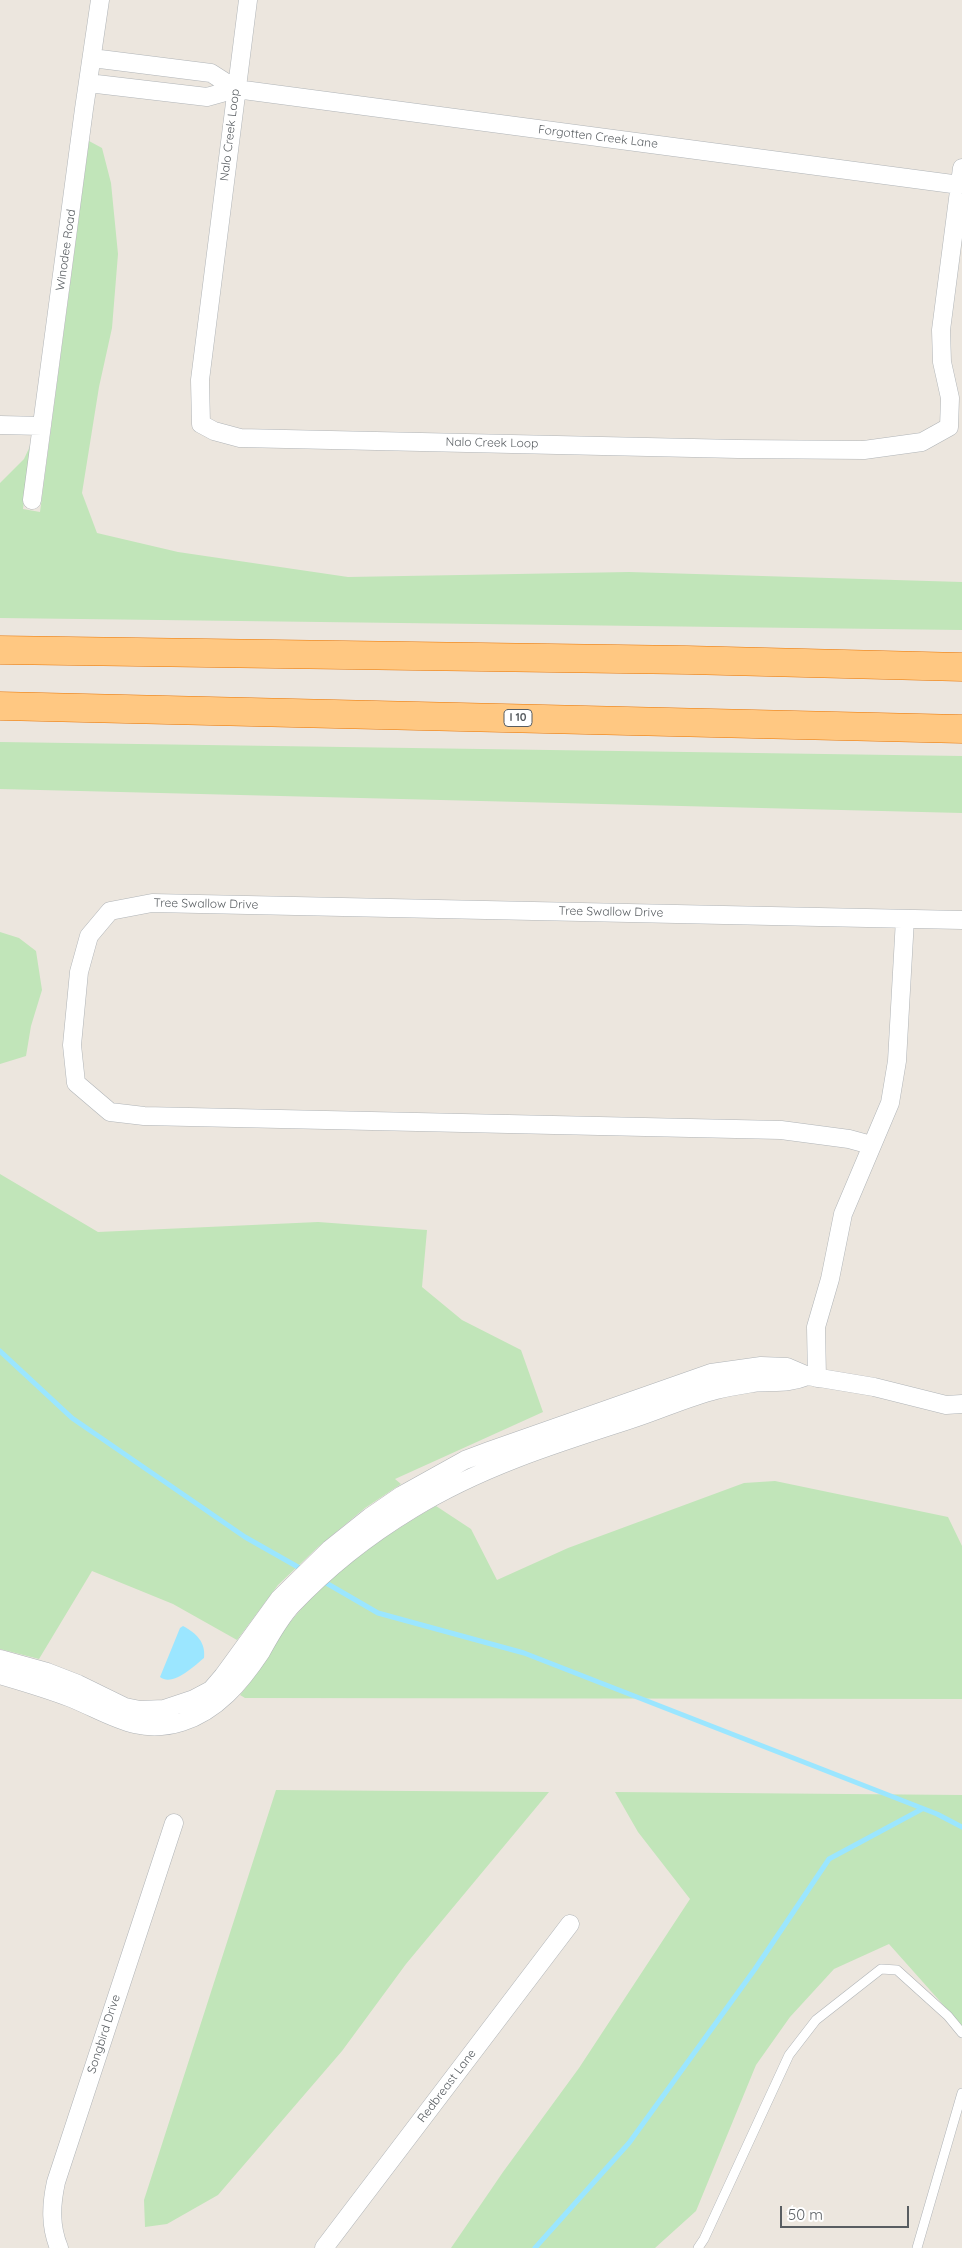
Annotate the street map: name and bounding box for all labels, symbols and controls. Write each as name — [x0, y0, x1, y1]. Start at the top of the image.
street label: Nalo Creek Loop — [217, 88, 243, 182]
street label: Forgotten Creek Lane — [537, 122, 659, 152]
street label: Winodee Road — [53, 208, 79, 292]
street label: Nalo Creek Loop — [445, 435, 539, 451]
road number: I 10 — [504, 710, 532, 726]
street label: Tree Swallow Drive — [154, 896, 258, 912]
street label: Tree Swallow Drive — [559, 904, 663, 920]
street label: Songbird Drive — [84, 1993, 124, 2075]
street label: Redbreast Lane — [415, 2046, 479, 2126]
scale bar — [782, 2196, 911, 2228]
text: 50 m — [788, 2205, 823, 2224]

